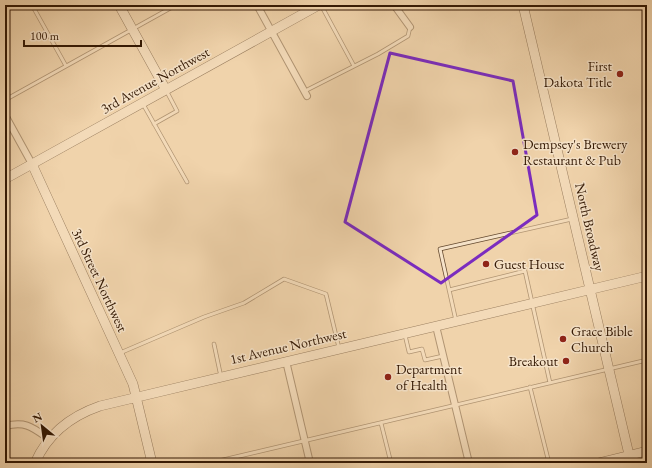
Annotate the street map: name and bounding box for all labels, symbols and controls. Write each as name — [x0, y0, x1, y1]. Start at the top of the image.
scale bar — [24, 22, 141, 48]
text: 100 m — [30, 28, 60, 44]
street label: 3rd Avenue Northwest — [97, 42, 213, 117]
place label: First Dakota Title — [544, 57, 613, 91]
marker: First Dakota Title — [615, 69, 625, 79]
place label: Dempsey's Brewery Restaurant & Pub — [523, 135, 628, 169]
marker: Dempsey's Brewery Restaurant & Pub — [510, 147, 520, 157]
street label: North Broadway — [571, 181, 609, 274]
street label: 3rd Street Northwest — [68, 225, 132, 335]
place label: Guest House — [494, 255, 565, 273]
marker: Guest House — [481, 259, 491, 269]
place label: Grace Bible Church — [571, 322, 633, 356]
street label: 1st Avenue Northwest — [228, 324, 349, 368]
marker: Grace Bible Church — [558, 334, 568, 344]
place label: Breakout — [509, 352, 559, 370]
marker: Breakout — [561, 356, 571, 366]
place label: Department of Health — [396, 360, 462, 394]
marker: Department of Health — [383, 372, 393, 382]
north arrow — [22, 406, 62, 446]
text: N — [30, 409, 45, 426]

